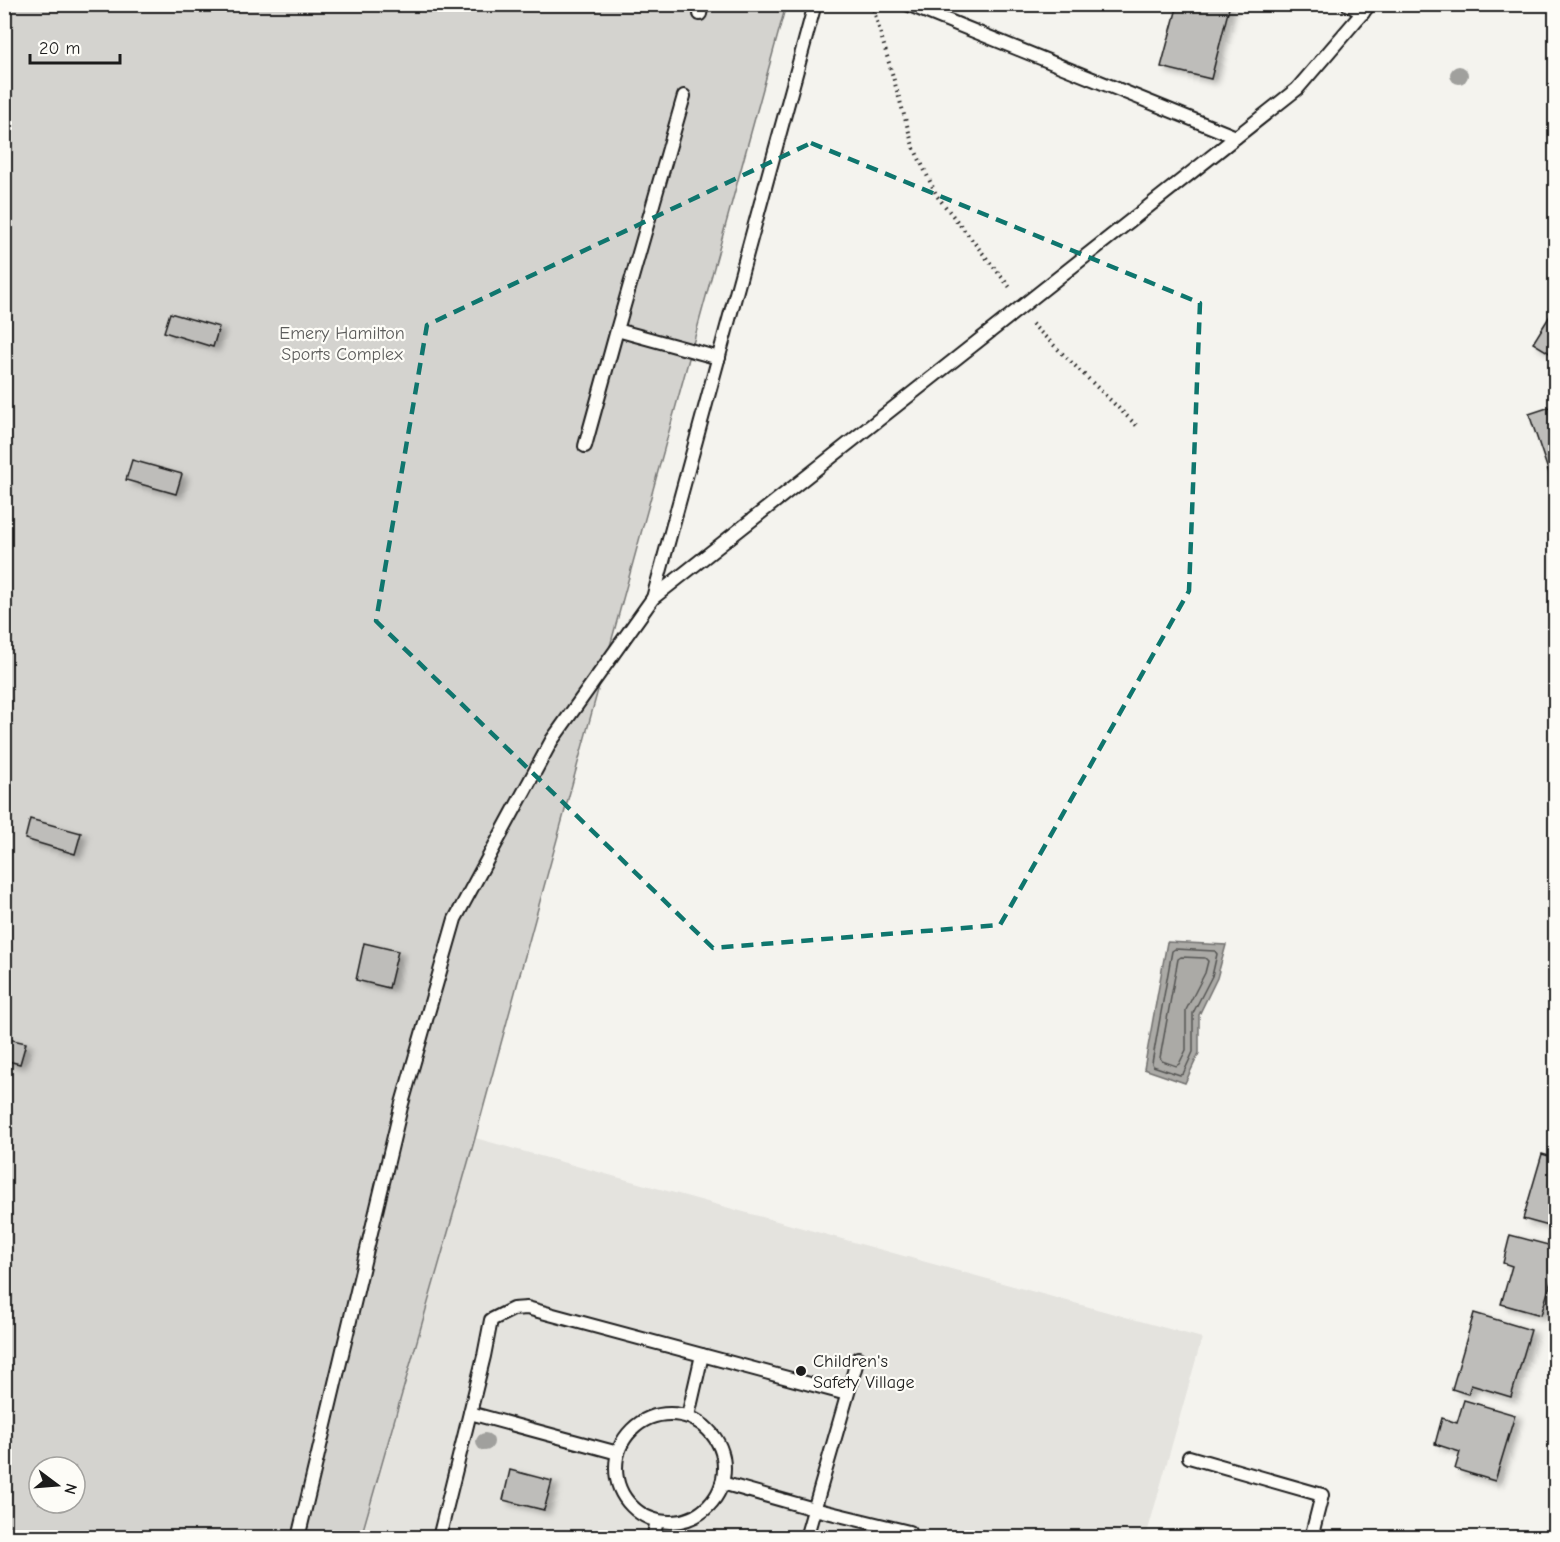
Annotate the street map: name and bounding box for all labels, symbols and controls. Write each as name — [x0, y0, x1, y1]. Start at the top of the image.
scale bar — [30, 27, 120, 65]
text: 20 m — [39, 38, 80, 59]
park label: Emery Hamilton Sports Complex — [279, 323, 405, 365]
place label: Children's Safety Village — [813, 1351, 915, 1393]
marker: Children's Safety Village — [794, 1364, 808, 1378]
north arrow — [27, 1455, 87, 1515]
text: N — [60, 1481, 81, 1496]

